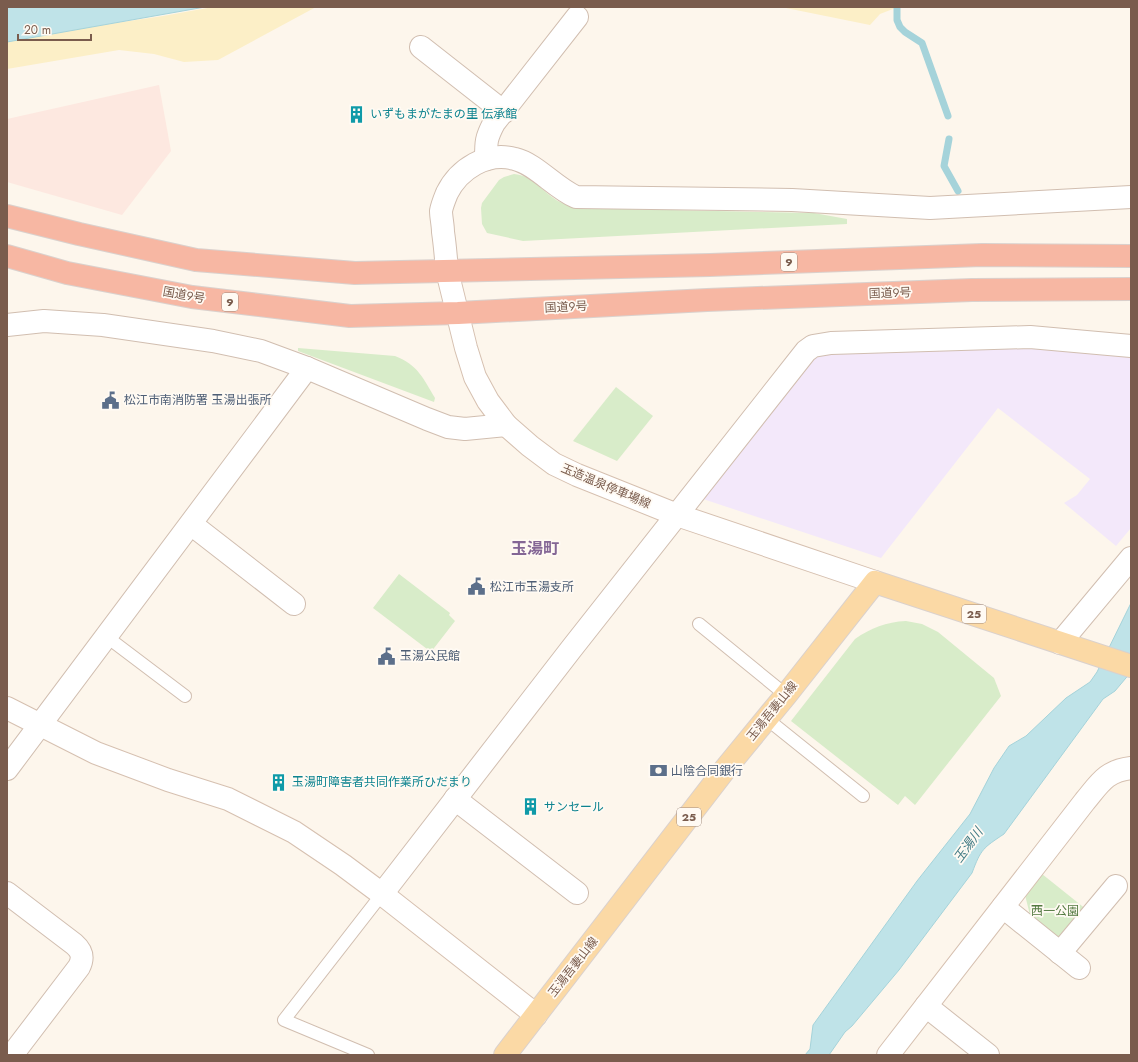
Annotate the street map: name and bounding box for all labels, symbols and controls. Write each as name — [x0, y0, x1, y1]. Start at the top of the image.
scale bar — [18, 16, 91, 42]
text: 20 m — [24, 21, 51, 39]
building icon: いずもまがたまの里 伝承館 — [347, 104, 367, 124]
place label: いずもまがたまの里 伝承館 — [370, 105, 517, 123]
road number: 9 — [781, 253, 797, 271]
street label: 国道9号 — [161, 282, 207, 308]
street label: 国道9号 — [868, 283, 912, 303]
road number: 9 — [222, 293, 238, 311]
street label: 国道9号 — [544, 297, 588, 317]
public building icon: 松江市南消防署 玉湯出張所 — [101, 390, 121, 410]
place label: 松江市南消防署 玉湯出張所 — [124, 391, 272, 409]
street label: 玉造温泉停車場線 — [558, 459, 654, 513]
district label: 玉湯町 — [511, 537, 559, 560]
public building icon: 松江市玉湯支所 — [467, 577, 487, 597]
place label: 松江市玉湯支所 — [490, 578, 574, 596]
road number: 25 — [962, 605, 986, 623]
public building icon: 玉湯公民館 — [377, 646, 397, 666]
place label: 玉湯公民館 — [400, 647, 460, 665]
street label: 玉湯吾妻山線 — [742, 677, 802, 745]
bank icon: 山陰合同銀行 — [648, 761, 668, 781]
place label: 山陰合同銀行 — [671, 762, 743, 780]
building icon: 玉湯町障害者共同作業所ひだまり — [269, 772, 289, 792]
place label: 玉湯町障害者共同作業所ひだまり — [292, 773, 472, 791]
building icon: サンセール — [521, 797, 541, 817]
place label: サンセール — [544, 798, 604, 816]
road number: 25 — [677, 808, 701, 826]
water label: 玉湯川 — [949, 822, 988, 866]
park label: 西一公園 — [1031, 902, 1079, 920]
street label: 玉湯吾妻山線 — [544, 933, 602, 1001]

